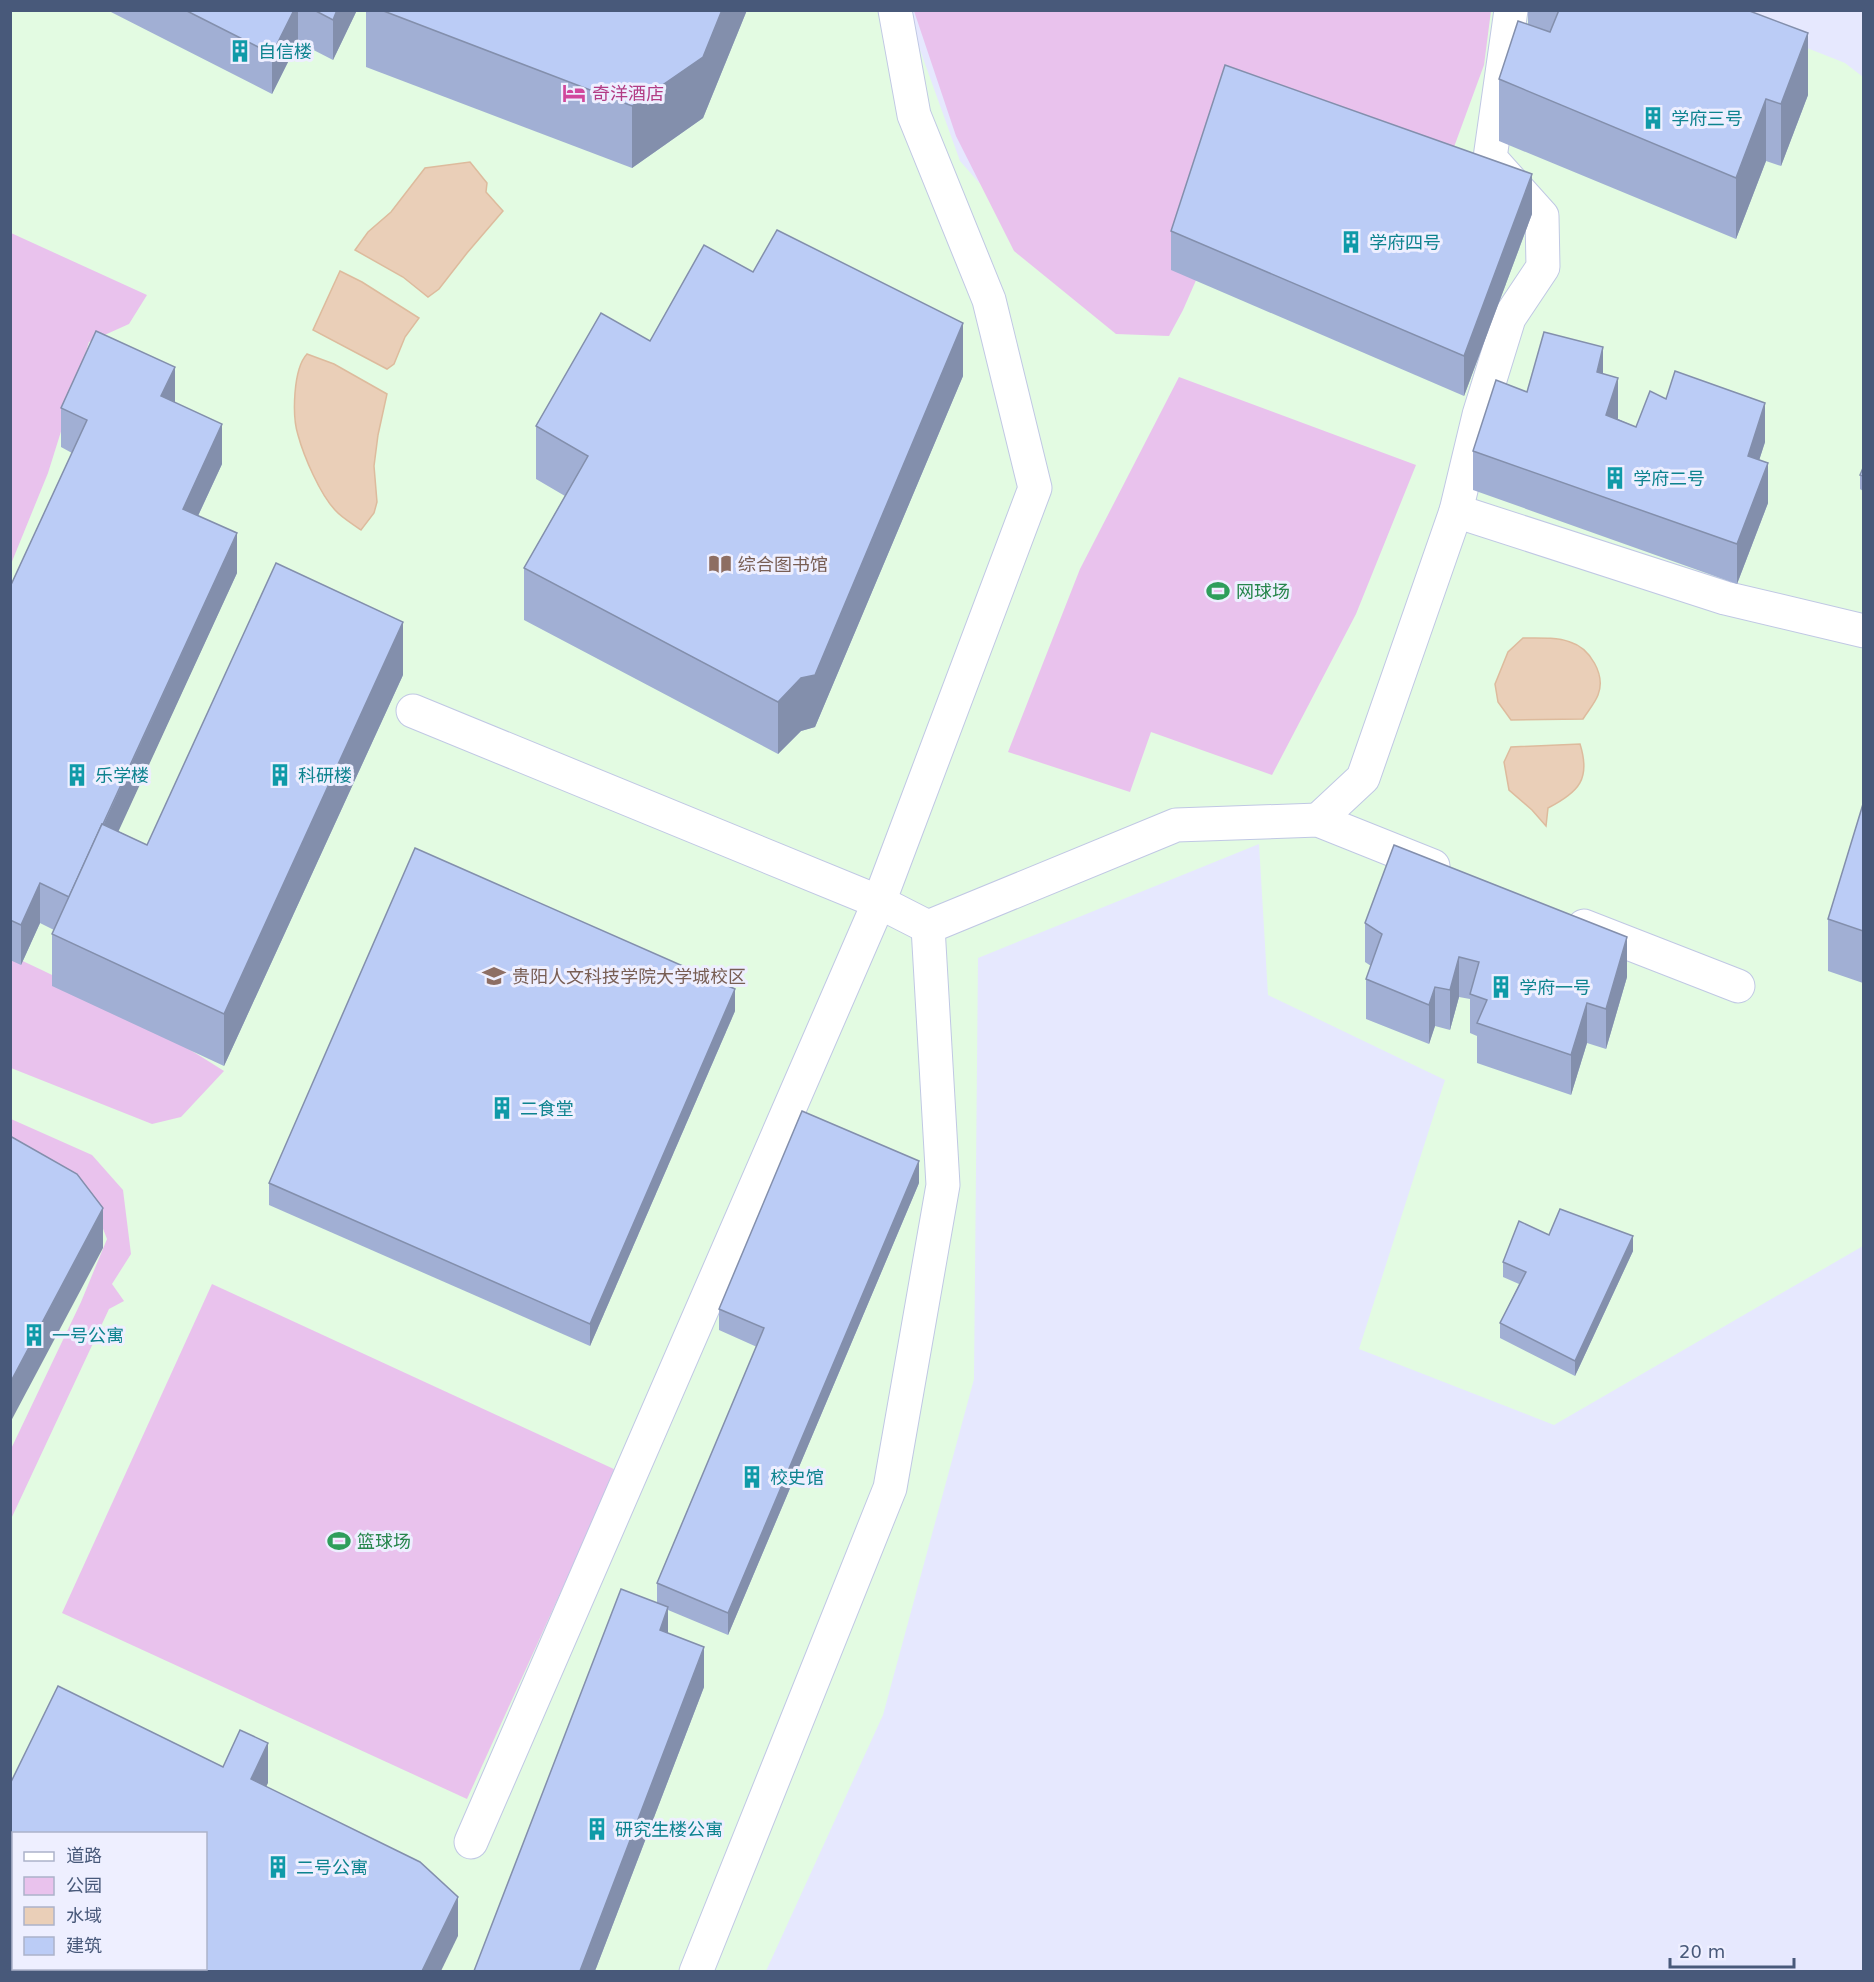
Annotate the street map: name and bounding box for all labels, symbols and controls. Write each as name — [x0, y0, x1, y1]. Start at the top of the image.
building icon: 自信楼 — [227, 38, 253, 64]
place label: 自信楼 — [258, 41, 312, 62]
hotel icon: 奇洋酒店 — [561, 80, 587, 106]
place label: 奇洋酒店 — [592, 83, 664, 104]
building icon: 学府三号 — [1640, 105, 1666, 131]
place label: 学府三号 — [1671, 108, 1743, 129]
building icon: 学府四号 — [1338, 229, 1364, 255]
place label: 学府四号 — [1369, 232, 1441, 253]
building icon: 学府二号 — [1602, 465, 1628, 491]
place label: 学府二号 — [1633, 468, 1705, 489]
library icon: 综合图书馆 — [707, 551, 733, 577]
place label: 综合图书馆 — [738, 554, 828, 575]
sports icon: 网球场 — [1205, 578, 1231, 604]
place label: 网球场 — [1236, 581, 1290, 602]
building icon: 乐学楼 — [64, 762, 90, 788]
building icon: 科研楼 — [267, 762, 293, 788]
place label: 乐学楼 — [95, 765, 149, 786]
place label: 科研楼 — [298, 765, 352, 786]
school or university icon: 贵阳人文科技学院大学城校区 — [481, 963, 507, 989]
place label: 贵阳人文科技学院大学城校区 — [512, 966, 746, 987]
building icon: 学府一号 — [1488, 974, 1514, 1000]
place label: 学府一号 — [1519, 977, 1591, 998]
building icon: 二食堂 — [489, 1095, 515, 1121]
place label: 二食堂 — [520, 1098, 574, 1119]
building icon: 一号公寓 — [21, 1322, 47, 1348]
place label: 一号公寓 — [52, 1325, 124, 1346]
building icon: 校史馆 — [739, 1464, 765, 1490]
place label: 校史馆 — [770, 1467, 824, 1488]
sports icon: 篮球场 — [326, 1528, 352, 1554]
place label: 篮球场 — [357, 1531, 411, 1552]
building icon: 研究生楼公寓 — [584, 1816, 610, 1842]
place label: 研究生楼公寓 — [615, 1819, 723, 1840]
legend — [12, 1832, 207, 1970]
text: 道路 — [66, 1845, 102, 1866]
building icon: 二号公寓 — [265, 1854, 291, 1880]
place label: 二号公寓 — [296, 1857, 368, 1878]
text: 公园 — [66, 1875, 102, 1896]
text: 水域 — [66, 1905, 102, 1926]
scale bar — [1670, 1931, 1794, 1969]
text: 建筑 — [66, 1935, 102, 1956]
text: 20 m — [1679, 1941, 1725, 1962]

